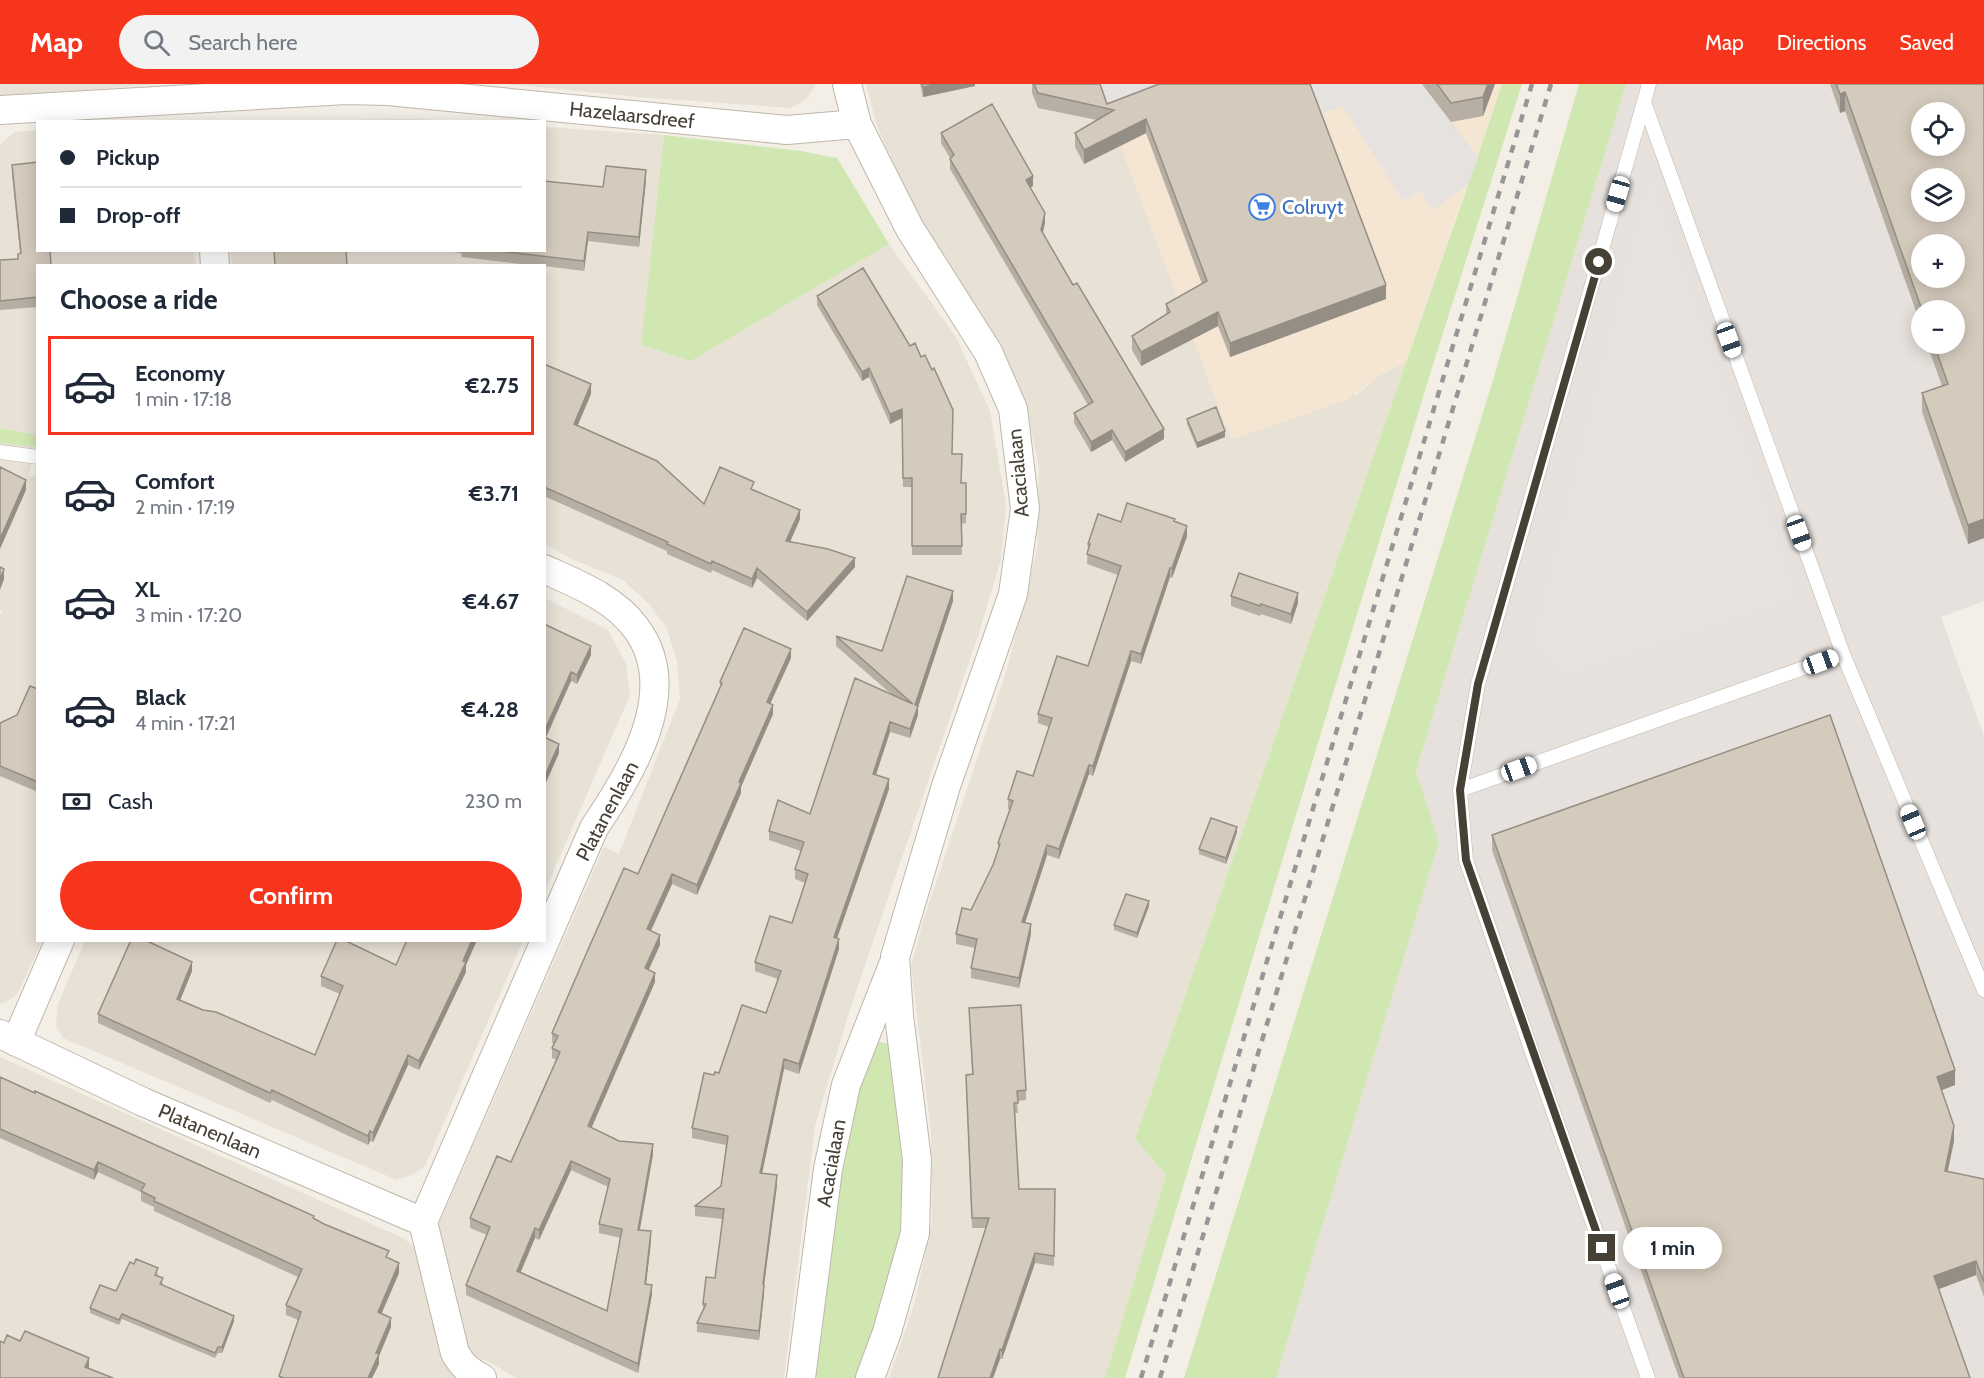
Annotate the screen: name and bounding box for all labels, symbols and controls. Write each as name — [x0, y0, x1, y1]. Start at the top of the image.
search box — [119, 15, 539, 69]
text: Map — [30, 25, 83, 59]
icon: search — [140, 26, 173, 59]
text: Search here — [188, 29, 297, 56]
text: Map — [1705, 30, 1744, 55]
text: Directions — [1777, 30, 1866, 55]
text: Saved — [1899, 30, 1954, 55]
street label: Hazelaarsdreef — [568, 96, 696, 134]
map controls — [1911, 102, 1965, 354]
button: locate — [1911, 102, 1965, 156]
text: Pickup — [96, 144, 160, 171]
button: layers — [1911, 168, 1965, 222]
car — [1604, 174, 1632, 214]
supermarket icon: Colruyt — [1247, 192, 1277, 222]
place label: Colruyt — [1282, 195, 1344, 219]
text: Drop-off — [96, 202, 180, 229]
button: + — [1911, 234, 1965, 288]
route start — [1585, 248, 1612, 275]
text: Choose a ride — [60, 283, 218, 316]
button: − — [1911, 300, 1965, 354]
car — [1714, 320, 1744, 360]
icon: car — [63, 359, 117, 413]
text: Economy — [135, 360, 225, 387]
text: €2.75 — [465, 372, 519, 399]
text: 1 min · 17:18 — [135, 387, 232, 411]
street label: Acacialaan — [1002, 428, 1034, 518]
icon: car — [63, 467, 117, 521]
text: Comfort — [135, 468, 214, 495]
text: €3.71 — [469, 480, 519, 507]
text: 2 min · 17:19 — [135, 495, 235, 519]
car — [1784, 513, 1814, 553]
icon: car — [63, 575, 117, 629]
text: XL — [135, 576, 160, 603]
text: €4.67 — [463, 588, 519, 615]
text: 3 min · 17:20 — [135, 603, 242, 627]
car — [1801, 647, 1841, 677]
icon: car — [63, 683, 117, 737]
text: Black — [135, 684, 186, 711]
text: €4.28 — [461, 696, 519, 723]
text: 4 min · 17:21 — [135, 711, 236, 735]
car — [1499, 754, 1539, 784]
street label: Platanenlaan — [571, 757, 643, 865]
icon: cash — [60, 785, 93, 818]
text: Cash — [108, 788, 153, 815]
text: 230 m — [465, 789, 522, 813]
car — [1898, 802, 1928, 842]
button: Confirm — [60, 861, 522, 930]
street label: Platanenlaan — [155, 1099, 265, 1163]
street label: Acacialaan — [811, 1117, 851, 1209]
callout: 1 min — [1623, 1227, 1722, 1269]
route end — [1588, 1234, 1615, 1261]
text: 1 min — [1650, 1236, 1695, 1260]
car — [1602, 1271, 1632, 1311]

